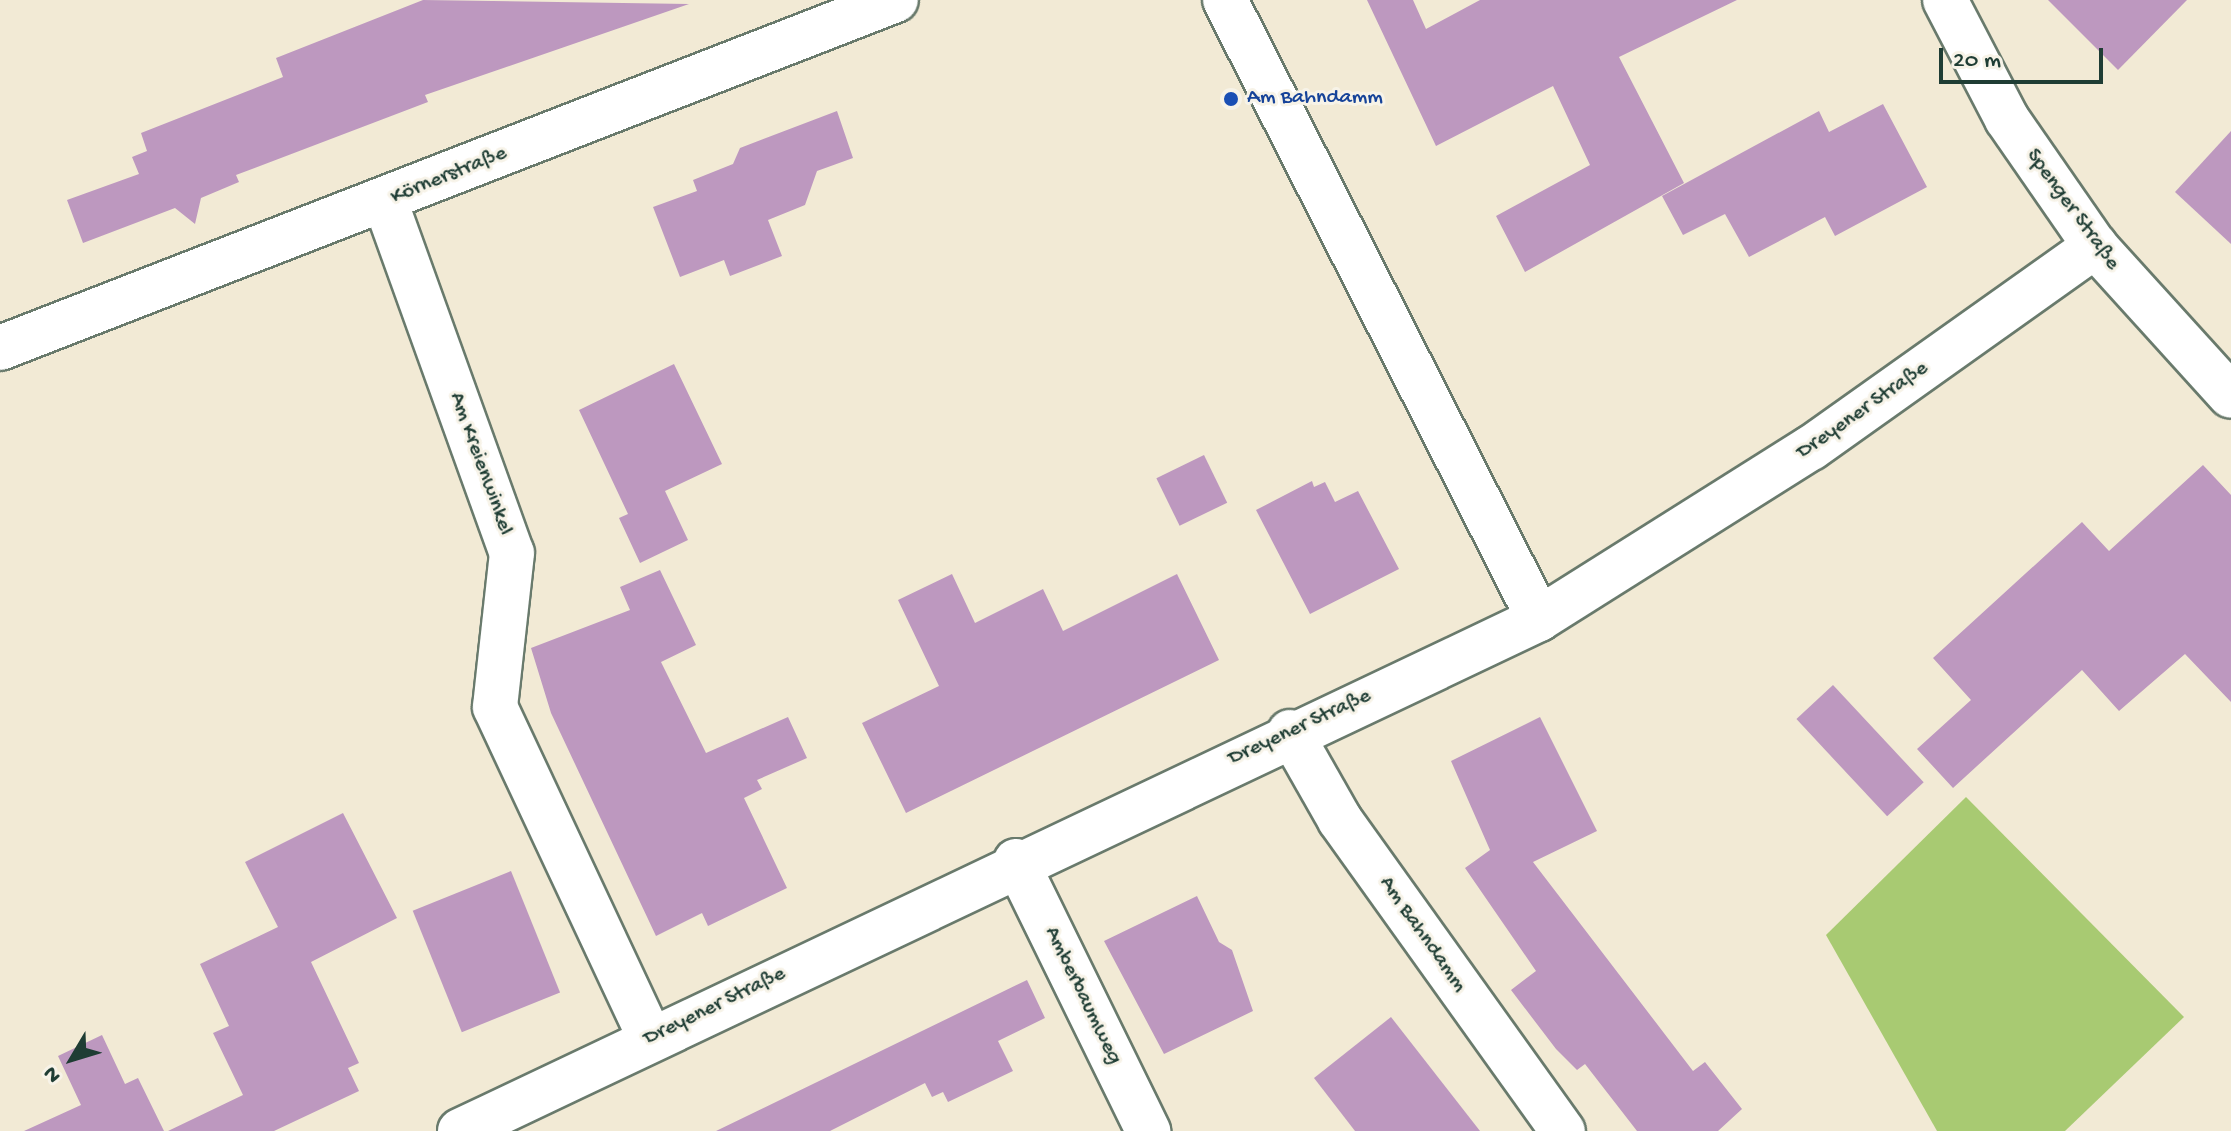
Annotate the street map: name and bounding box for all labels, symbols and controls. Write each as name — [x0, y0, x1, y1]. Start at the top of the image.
scale bar — [1943, 32, 2107, 82]
text: 20 m — [1953, 47, 2001, 76]
place label: Am Bahndamm — [1247, 86, 1383, 112]
marker: Am Bahndamm — [1222, 90, 1240, 108]
street label: Körnerstraße — [387, 141, 511, 211]
street label: Spenger Straße — [2019, 144, 2125, 276]
street label: Dreyener Straße — [1792, 356, 1934, 466]
street label: Am Kreienwinkel — [442, 389, 518, 539]
street label: Dreyener Straße — [1224, 683, 1376, 773]
street label: Am Bahndamm — [1372, 872, 1472, 998]
street label: Amberbaumweg — [1037, 923, 1127, 1069]
street label: Dreyener Straße — [640, 961, 790, 1053]
north arrow — [32, 1019, 112, 1099]
text: N — [38, 1060, 68, 1087]

